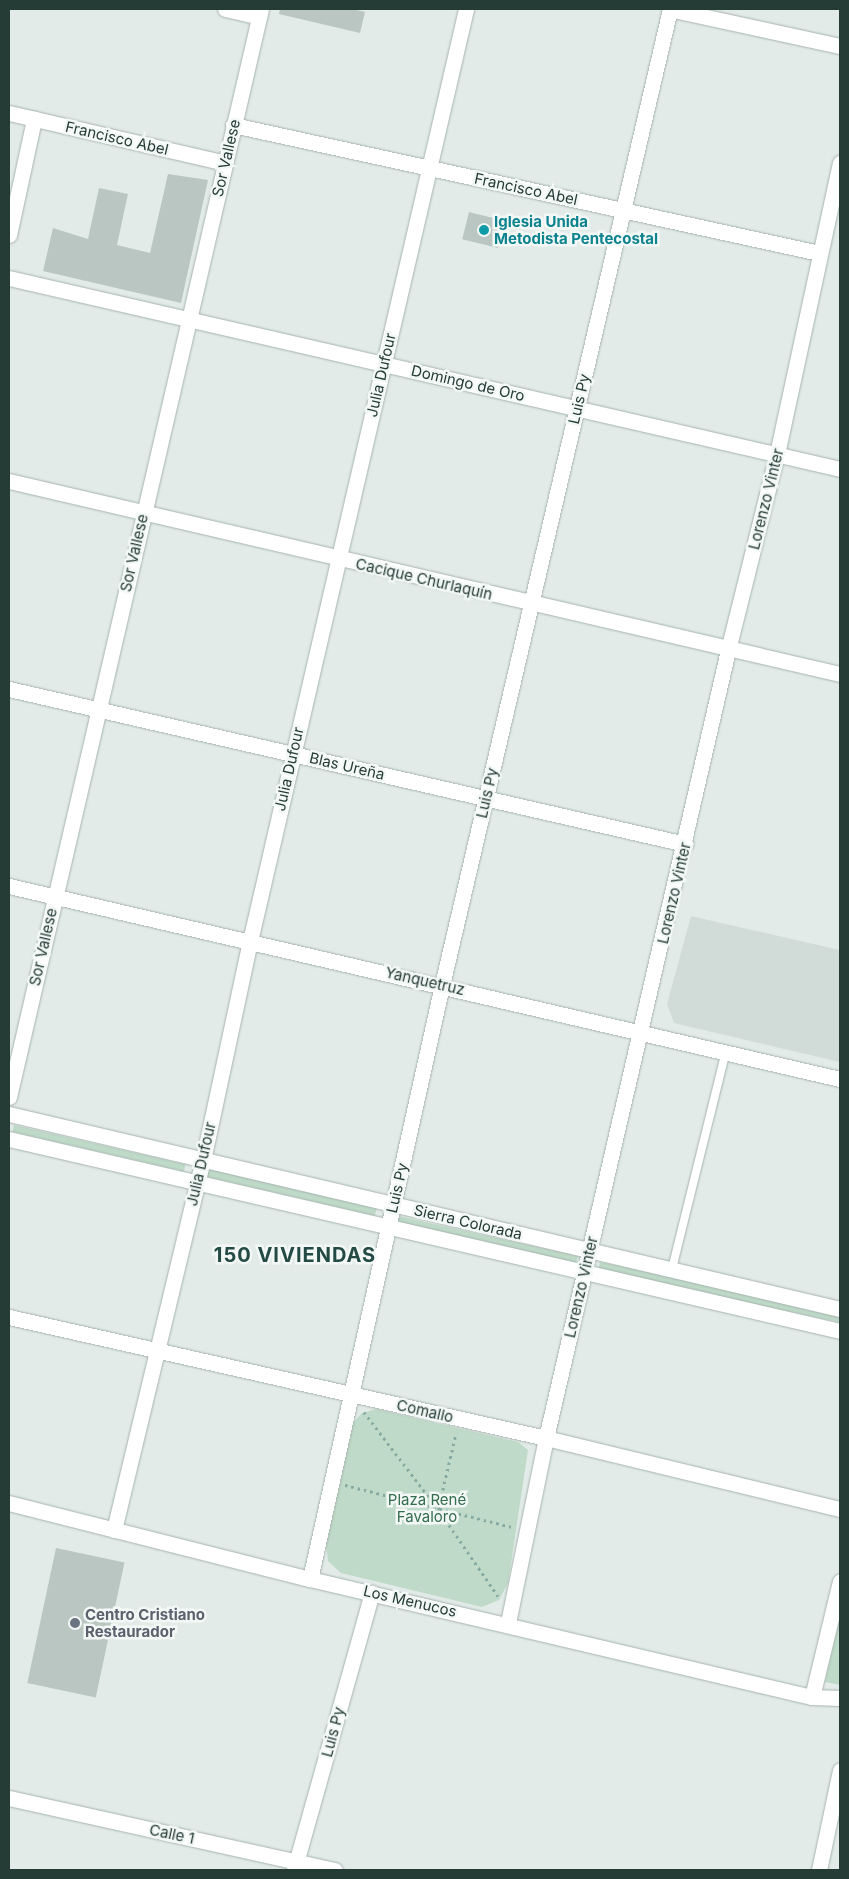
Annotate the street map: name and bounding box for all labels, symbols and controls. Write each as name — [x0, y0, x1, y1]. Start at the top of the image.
street label: Francisco Abel — [64, 117, 170, 159]
street label: Sor Vallese — [208, 117, 244, 199]
street label: Francisco Abel — [473, 169, 579, 209]
place label: Iglesia Unida Metodista Pentecostal — [494, 212, 658, 247]
marker: Iglesia Unida Metodista Pentecostal — [478, 224, 490, 236]
street label: Julia Dufour — [363, 331, 399, 419]
street label: Domingo de Oro — [410, 361, 526, 405]
street label: Luis Py — [564, 372, 594, 426]
street label: Lorenzo Vinter — [745, 446, 787, 552]
street label: Sor Vallese — [116, 512, 152, 594]
street label: Cacique Churlaquín — [354, 555, 494, 603]
street label: Julia Dufour — [271, 725, 307, 813]
street label: Blas Ureña — [308, 749, 386, 783]
street label: Luis Py — [472, 766, 502, 820]
street label: Lorenzo Vinter — [654, 840, 694, 946]
street label: Sor Vallese — [25, 906, 61, 988]
street label: Yanquetruz — [384, 963, 466, 999]
street label: Julia Dufour — [183, 1120, 219, 1208]
street label: Luis Py — [382, 1161, 412, 1215]
street label: Sierra Colorada — [412, 1201, 524, 1243]
street label: Lorenzo Vinter — [561, 1234, 601, 1340]
district label: 150 VIVIENDAS — [212, 1243, 378, 1267]
street label: Comallo — [395, 1396, 455, 1426]
park label: Plaza René Favaloro — [388, 1490, 466, 1525]
street label: Los Menucos — [362, 1582, 458, 1620]
place label: Centro Cristiano Restaurador — [85, 1605, 205, 1640]
marker: Centro Cristiano Restaurador — [69, 1617, 81, 1629]
street label: Luis Py — [318, 1705, 348, 1759]
street label: Calle 1 — [148, 1820, 196, 1848]

